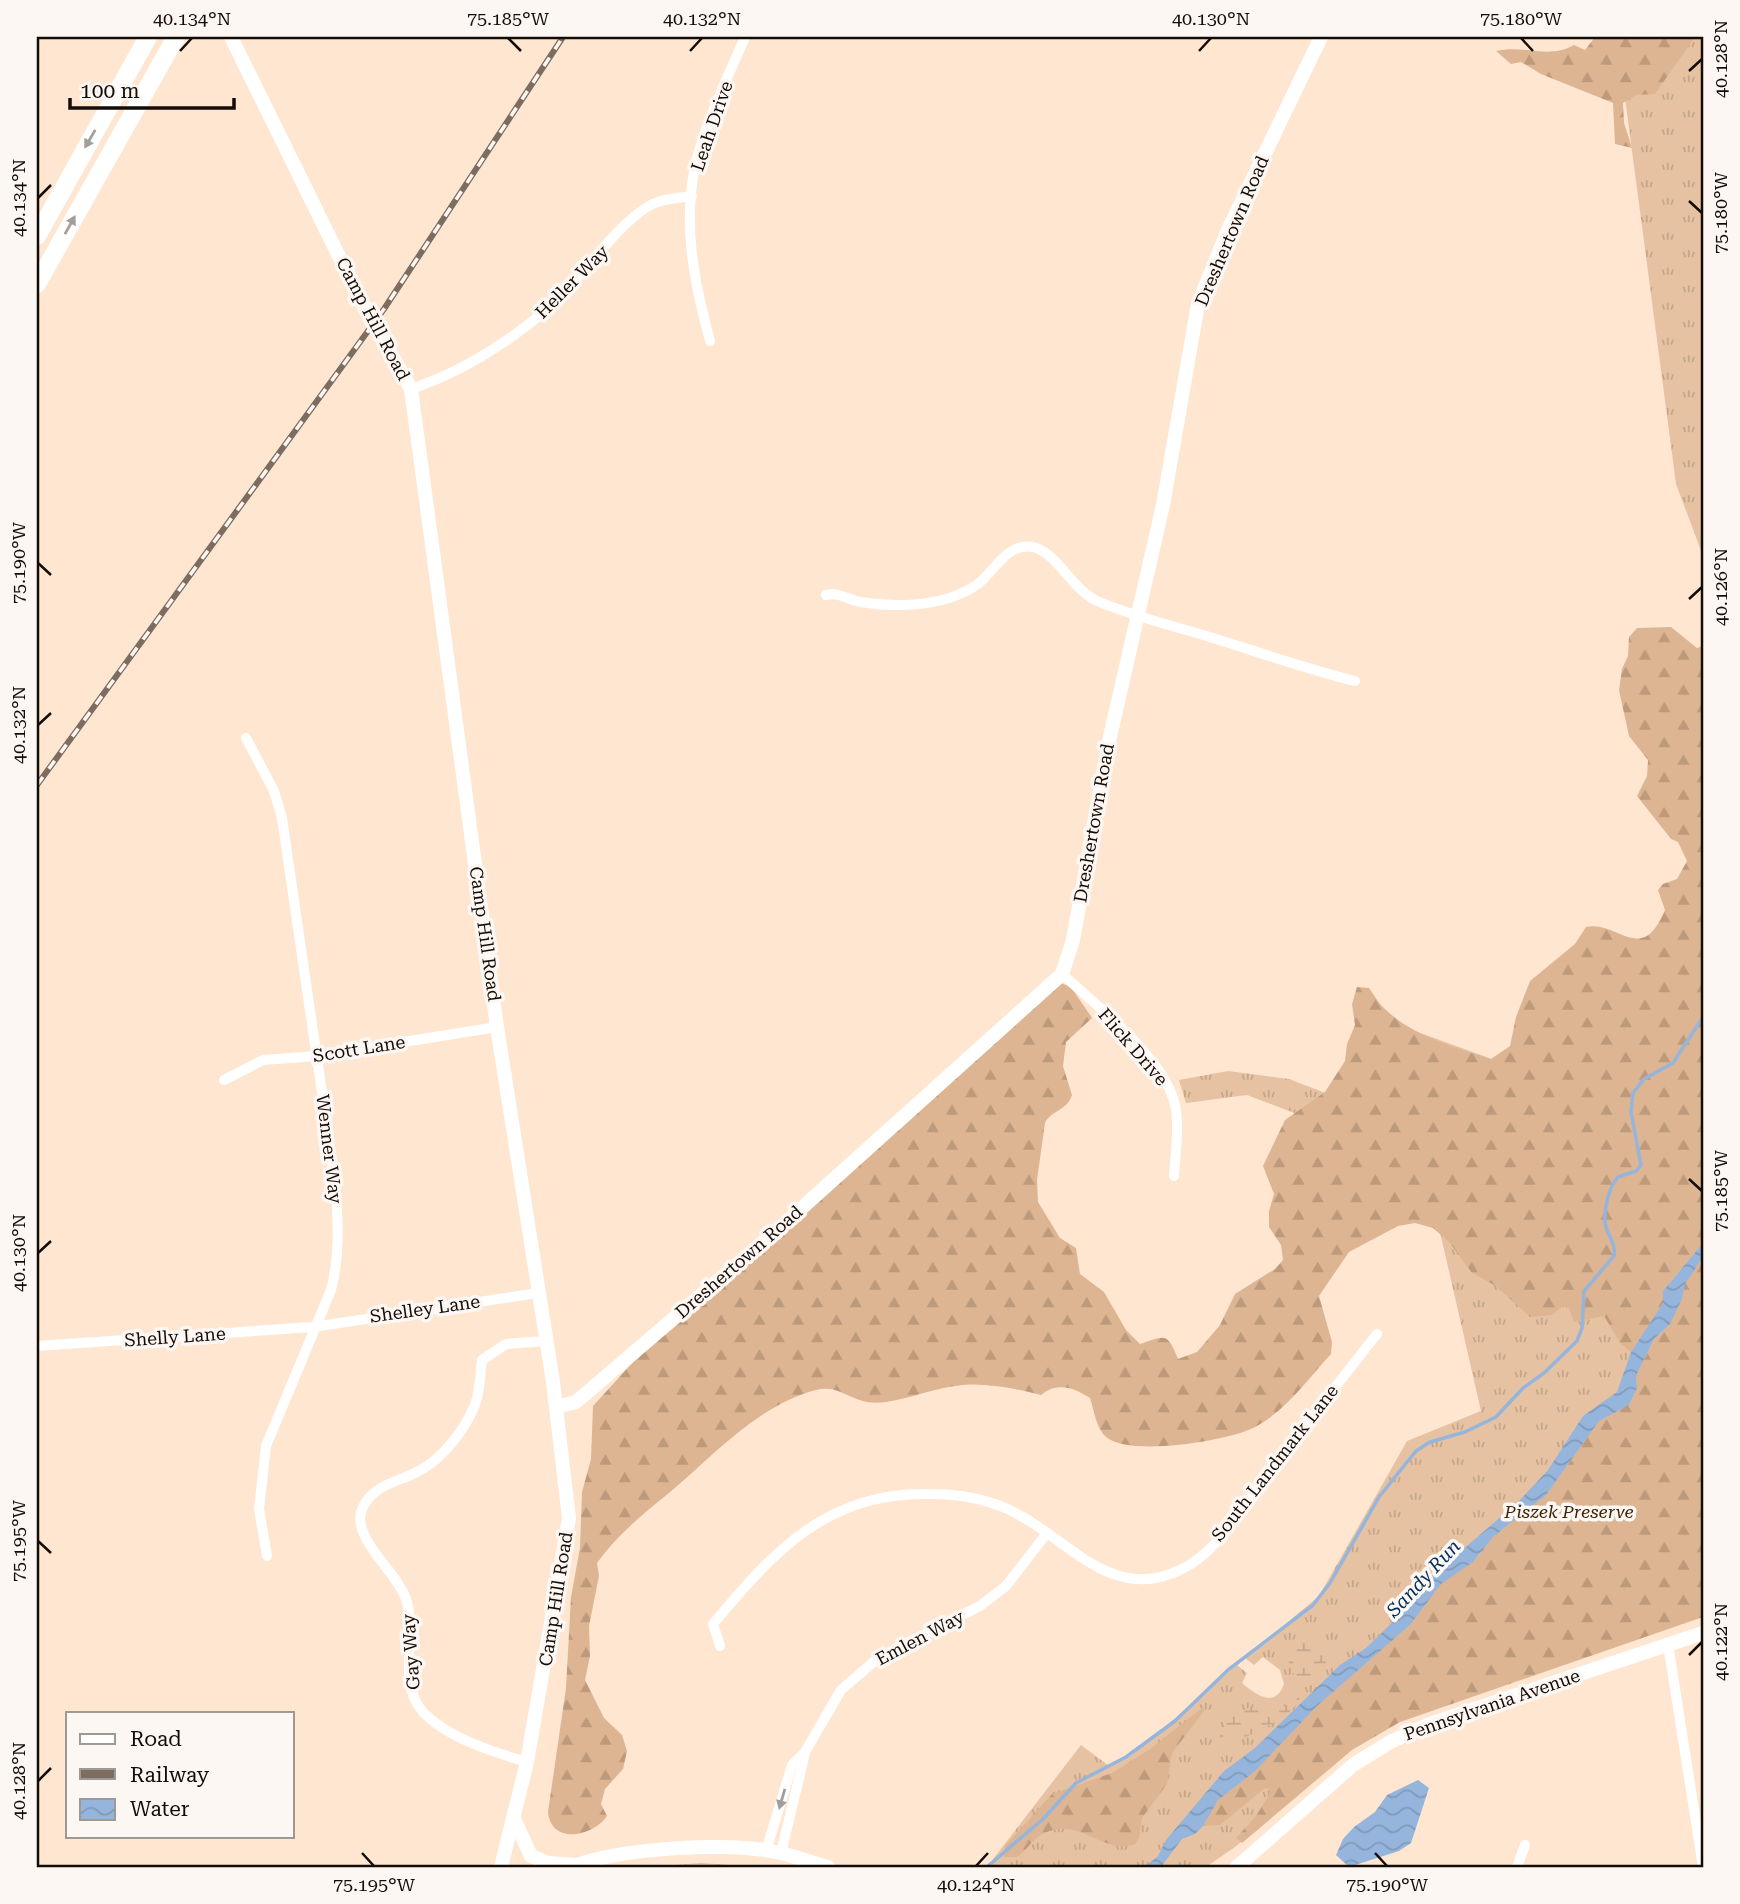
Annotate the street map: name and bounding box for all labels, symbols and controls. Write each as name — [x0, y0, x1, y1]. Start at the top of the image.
text: 40.134°N — [153, 8, 231, 29]
text: 75.185°W — [467, 8, 550, 29]
text: 40.132°N — [663, 8, 741, 29]
text: 40.130°N — [1172, 8, 1250, 29]
text: 75.180°W — [1480, 8, 1563, 29]
text: 40.128°N — [1710, 20, 1731, 98]
scale bar — [70, 66, 234, 110]
street label: Leah Drive — [686, 78, 737, 174]
text: 100 m — [80, 79, 140, 103]
one-way arrow — [84, 129, 96, 148]
street label: Dreshertown Road — [1190, 152, 1273, 309]
text: 40.134°N — [8, 159, 29, 237]
text: 75.180°W — [1710, 171, 1731, 254]
one-way arrow — [64, 215, 76, 235]
street label: Heller Way — [531, 240, 613, 323]
street label: Camp Hill Road — [332, 254, 415, 384]
text: 75.190°W — [8, 521, 29, 604]
text: 40.126°N — [1710, 548, 1731, 626]
text: 40.132°N — [8, 686, 29, 764]
street label: Dreshertown Road — [1069, 741, 1118, 904]
street label: Camp Hill Road — [466, 865, 505, 1003]
street label: Flick Drive — [1094, 1004, 1173, 1090]
street label: Scott Lane — [311, 1031, 407, 1066]
street label: Wenner Way — [312, 1093, 347, 1205]
text: 75.185°W — [1710, 1149, 1731, 1232]
street label: Dreshertown Road — [671, 1201, 807, 1322]
text: 40.130°N — [8, 1214, 29, 1292]
street label: Shelley Lane — [368, 1290, 482, 1327]
street label: Shelly Lane — [124, 1322, 226, 1351]
street label: South Landmark Lane — [1207, 1380, 1342, 1545]
text: 75.195°W — [8, 1499, 29, 1582]
park label: Piszek Preserve — [1503, 1501, 1634, 1522]
street label: Camp Hill Road — [534, 1530, 577, 1668]
water label: Sandy Run — [1381, 1535, 1465, 1623]
text: 40.122°N — [1710, 1603, 1731, 1681]
street label: Emlen Way — [872, 1605, 968, 1670]
street label: Gay Way — [397, 1613, 424, 1691]
street label: Pennsylvania Avenue — [1401, 1664, 1583, 1745]
legend — [66, 1712, 294, 1838]
text: Road — [130, 1727, 182, 1751]
text: 40.128°N — [8, 1742, 29, 1820]
text: Railway — [130, 1763, 210, 1787]
one-way arrow — [776, 1789, 786, 1810]
text: Water — [130, 1797, 190, 1821]
text: 75.195°W — [333, 1874, 416, 1895]
text: 40.124°N — [937, 1874, 1015, 1895]
text: 75.190°W — [1346, 1874, 1429, 1895]

